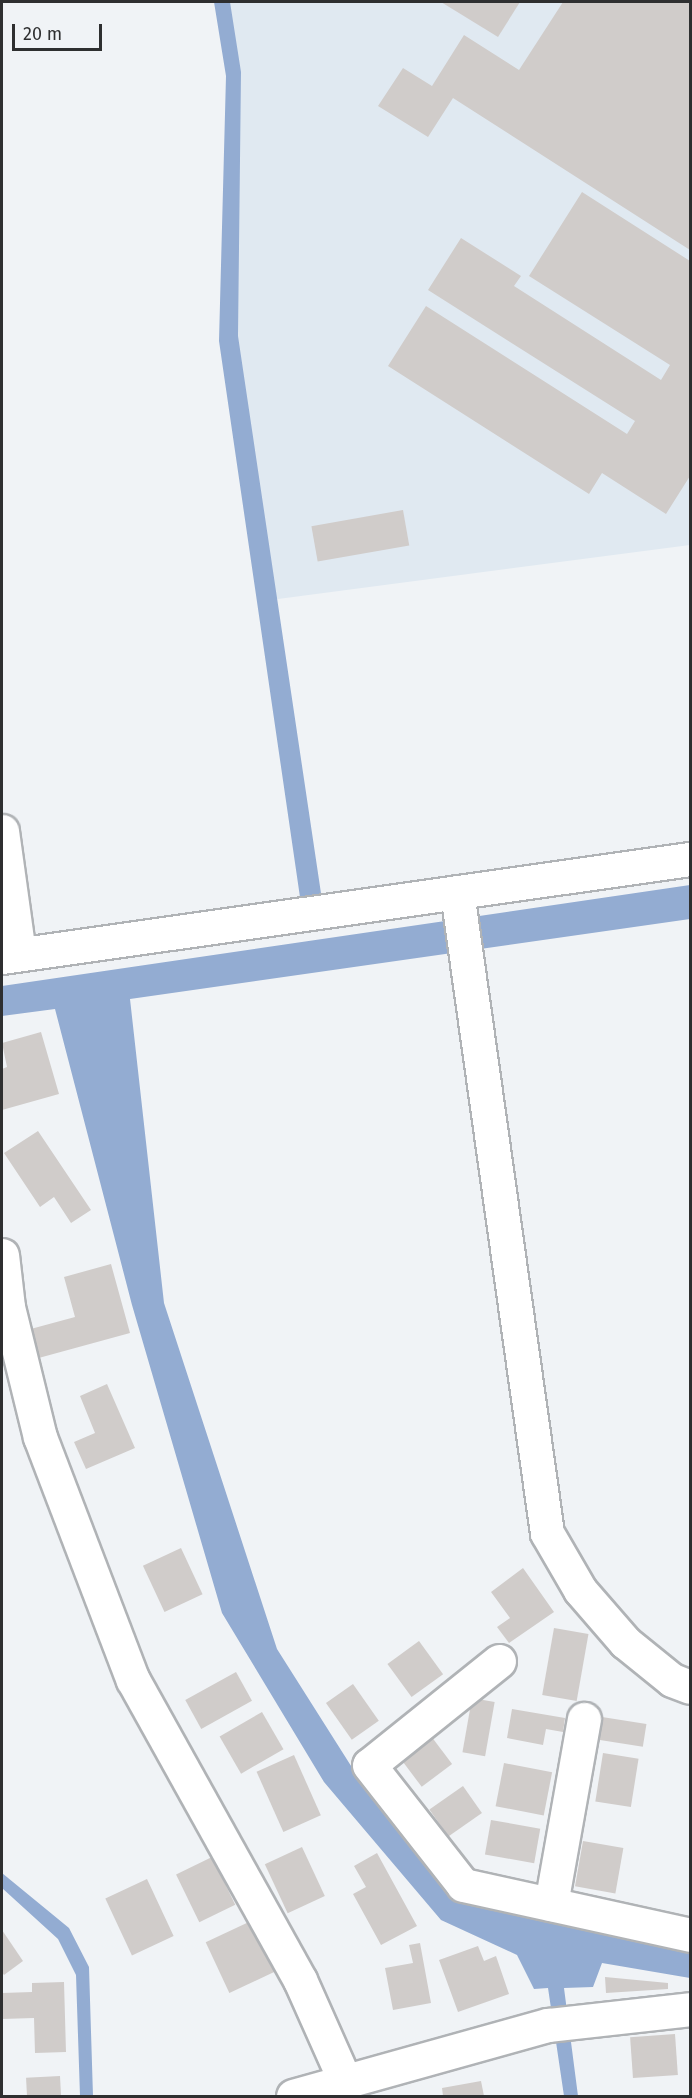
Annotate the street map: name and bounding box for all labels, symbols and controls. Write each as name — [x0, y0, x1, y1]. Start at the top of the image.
scale bar — [15, 12, 105, 50]
text: 20 m — [23, 23, 62, 45]

